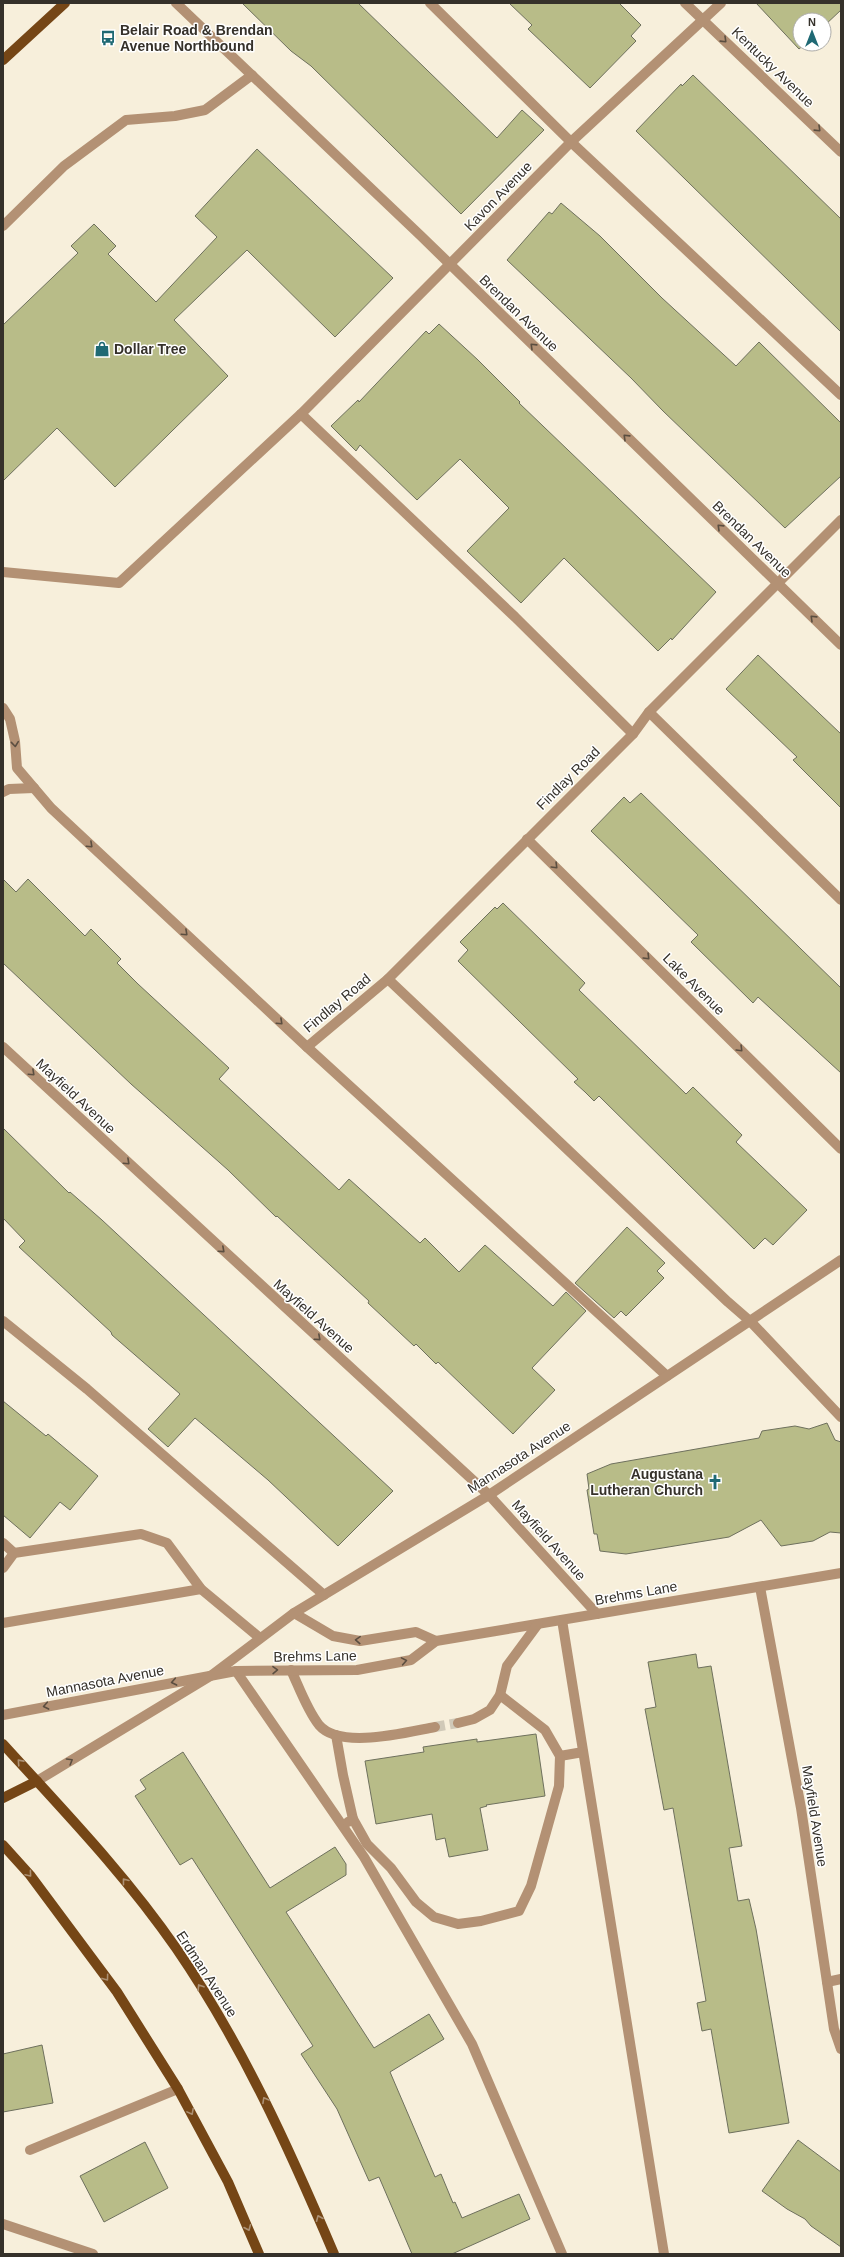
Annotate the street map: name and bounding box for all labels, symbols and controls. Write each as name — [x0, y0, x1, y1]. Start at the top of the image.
north arrow — [792, 12, 832, 52]
text: N — [808, 16, 816, 28]
place label: Belair Road & Brendan Avenue Northbound — [120, 22, 272, 54]
street label: Kentucky Avenue — [729, 24, 818, 110]
bus stop icon: Belair Road & Brendan Avenue Northbound — [99, 29, 117, 47]
one-way arrow — [719, 35, 726, 42]
one-way arrow — [813, 124, 821, 132]
street label: Kavon Avenue — [461, 158, 535, 234]
street label: Brendan Avenue — [476, 271, 562, 355]
shop icon: Dollar Tree — [93, 340, 111, 358]
place label: Dollar Tree — [114, 341, 187, 357]
one-way arrow — [530, 343, 538, 351]
one-way arrow — [623, 434, 631, 442]
street label: Brendan Avenue — [709, 497, 795, 581]
one-way arrow — [717, 524, 725, 532]
one-way arrow — [810, 615, 818, 623]
one-way arrow — [10, 741, 19, 748]
street label: Findlay Road — [533, 743, 603, 813]
one-way arrow — [85, 840, 93, 847]
one-way arrow — [550, 861, 558, 869]
one-way arrow — [180, 929, 188, 936]
street label: Lake Avenue — [660, 950, 728, 1018]
one-way arrow — [642, 952, 650, 960]
street label: Findlay Road — [300, 970, 374, 1036]
one-way arrow — [275, 1018, 283, 1025]
one-way arrow — [735, 1044, 743, 1052]
street label: Mayfield Avenue — [33, 1055, 119, 1137]
one-way arrow — [27, 1069, 34, 1076]
one-way arrow — [122, 1157, 130, 1165]
one-way arrow — [217, 1246, 225, 1253]
street label: Mayfield Avenue — [271, 1276, 358, 1356]
one-way arrow — [313, 1333, 321, 1341]
street label: Mannasota Avenue — [464, 1418, 574, 1496]
place label: Augustana Lutheran Church — [590, 1466, 703, 1498]
church icon: Augustana Lutheran Church — [706, 1473, 724, 1491]
street label: Mayfield Avenue — [509, 1497, 589, 1584]
street label: Brehms Lane — [594, 1578, 679, 1608]
one-way arrow — [355, 1635, 361, 1644]
street label: Brehms Lane — [273, 1647, 357, 1665]
one-way arrow — [401, 1657, 407, 1666]
street label: Mannasota Avenue — [45, 1662, 165, 1700]
one-way arrow — [272, 1666, 278, 1675]
one-way arrow — [171, 1677, 177, 1686]
one-way arrow — [43, 1702, 50, 1710]
one-way arrow — [66, 1758, 73, 1765]
one-way arrow — [17, 1760, 24, 1767]
street label: Mayfield Avenue — [799, 1764, 831, 1868]
one-way arrow — [24, 1869, 31, 1876]
one-way arrow — [122, 1879, 129, 1886]
street label: Erdman Avenue — [173, 1928, 241, 2020]
one-way arrow — [102, 1974, 109, 1981]
one-way arrow — [197, 1984, 204, 1991]
one-way arrow — [262, 2097, 269, 2104]
one-way arrow — [186, 2107, 193, 2115]
one-way arrow — [315, 2215, 323, 2222]
one-way arrow — [243, 2225, 251, 2232]

